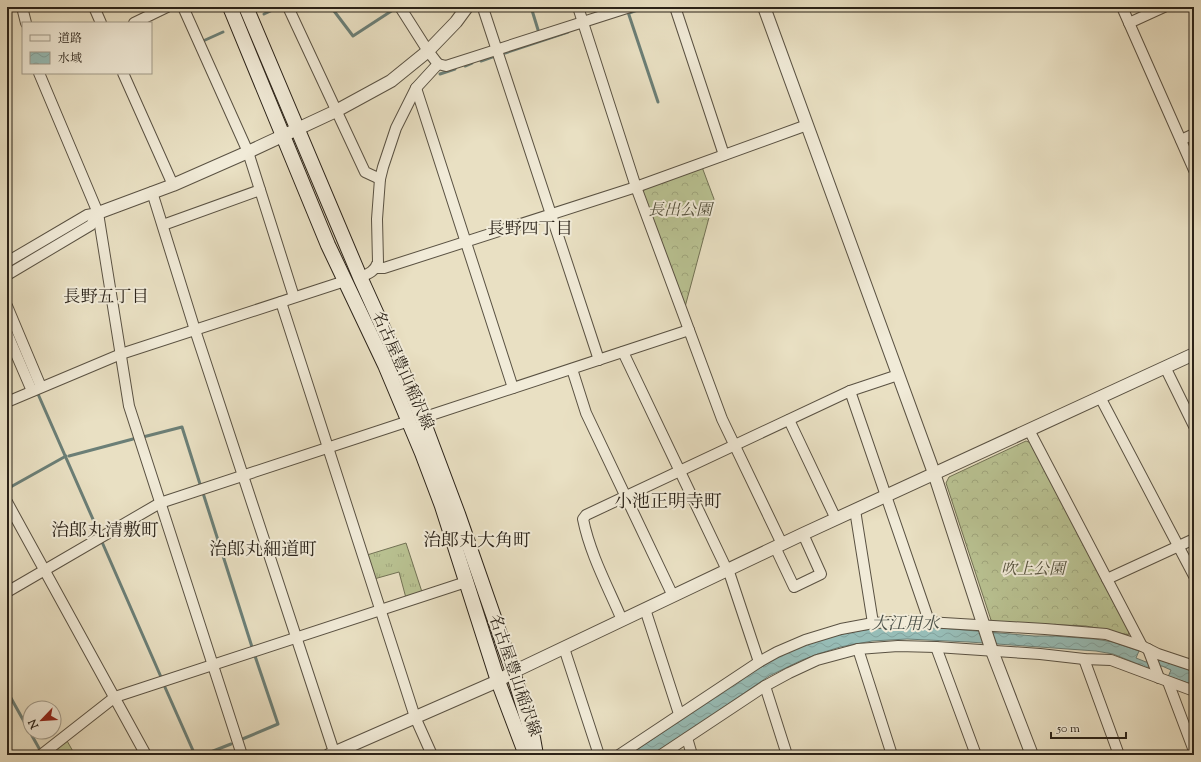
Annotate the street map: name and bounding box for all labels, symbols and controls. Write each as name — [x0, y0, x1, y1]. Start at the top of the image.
legend — [22, 22, 152, 74]
text: 道路 — [58, 30, 82, 48]
text: 水域 — [58, 50, 82, 68]
park label: 長出公園 — [648, 200, 715, 223]
district label: 長野四丁目 — [488, 218, 573, 242]
district label: 長野五丁目 — [64, 286, 149, 310]
street label: 名古屋豊山稲沢線 — [365, 308, 438, 434]
district label: 小池正明寺町 — [614, 490, 722, 516]
district label: 治郎丸清敷町 — [51, 519, 159, 545]
district label: 治郎丸大角町 — [423, 529, 531, 555]
district label: 治郎丸細道町 — [209, 538, 317, 564]
park label: 吹上公園 — [1001, 559, 1068, 582]
street label: 名古屋豊山稲沢線 — [482, 612, 545, 740]
water label: 大江用水 — [871, 613, 941, 637]
north arrow — [22, 700, 62, 740]
scale bar — [1051, 714, 1126, 740]
text: N — [25, 716, 43, 732]
text: 50 m — [1056, 720, 1080, 738]

